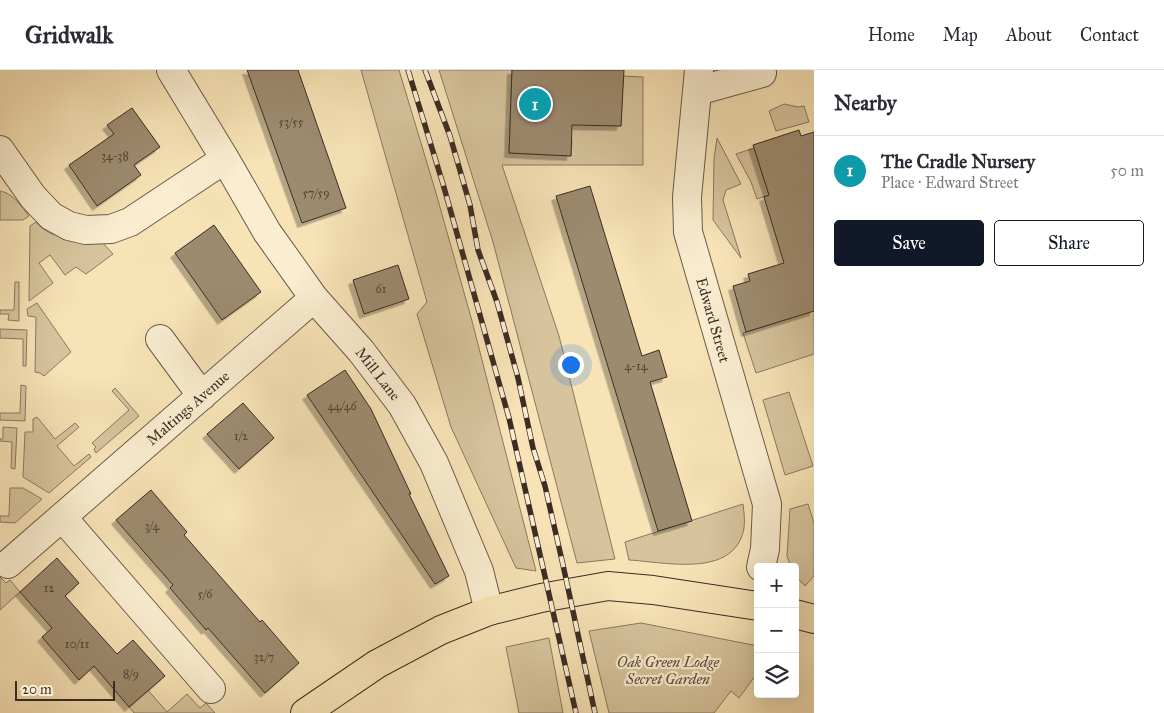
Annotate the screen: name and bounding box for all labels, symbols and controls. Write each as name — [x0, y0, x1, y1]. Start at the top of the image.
text: Gridwalk — [25, 20, 113, 50]
text: Home — [868, 24, 915, 46]
text: Map — [943, 24, 978, 46]
text: About — [1006, 24, 1052, 46]
text: Contact — [1080, 24, 1139, 46]
pin: 1 — [519, 85, 551, 123]
text: Nearby — [834, 90, 897, 116]
house number: 53/55 — [279, 115, 304, 129]
house number: 34-38 — [101, 149, 129, 163]
text: The Cradle Nursery — [881, 150, 1035, 173]
text: 1 — [847, 161, 853, 180]
text: 50 m — [1110, 161, 1144, 180]
text: Place · Edward Street — [881, 173, 1019, 192]
house number: 57/59 — [302, 186, 330, 200]
button: Save — [834, 220, 984, 266]
button: Share — [994, 220, 1144, 266]
street label: Edward Street — [692, 275, 734, 365]
house number: 61 — [376, 282, 387, 296]
street label: Mill Lane — [352, 344, 404, 404]
your location — [558, 352, 584, 378]
house number: 4-14 — [624, 359, 648, 373]
street label: Maltings Avenue — [143, 367, 233, 449]
house number: 44/46 — [327, 399, 357, 413]
house number: 1/2 — [234, 429, 248, 443]
house number: 3/4 — [145, 519, 160, 533]
map controls — [754, 563, 799, 698]
button: + — [754, 563, 799, 608]
house number: 12 — [44, 581, 54, 595]
house number: 5/6 — [198, 587, 213, 601]
button: − — [754, 608, 799, 653]
house number: 10/11 — [65, 637, 89, 651]
house number: 32/7 — [254, 650, 274, 664]
park label: Oak Green Lodge Secret Garden — [617, 653, 719, 688]
button: layers — [754, 653, 799, 698]
house number: 8/9 — [123, 667, 139, 681]
scale bar — [15, 678, 115, 701]
text: 20 m — [22, 681, 52, 698]

